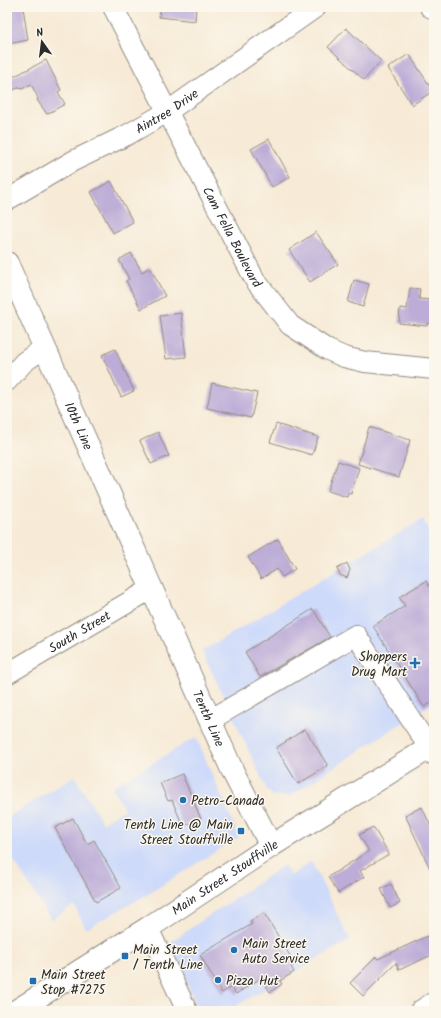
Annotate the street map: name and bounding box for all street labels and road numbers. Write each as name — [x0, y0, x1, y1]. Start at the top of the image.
street label: Aintree Drive — [132, 84, 203, 140]
street label: Cam Fella Boulevard — [196, 183, 267, 293]
street label: 10th Line — [58, 399, 98, 454]
street label: South Street — [45, 605, 116, 659]
street label: Tenth Line — [186, 687, 230, 751]
street label: Main Street Stouffville — [168, 835, 283, 921]

